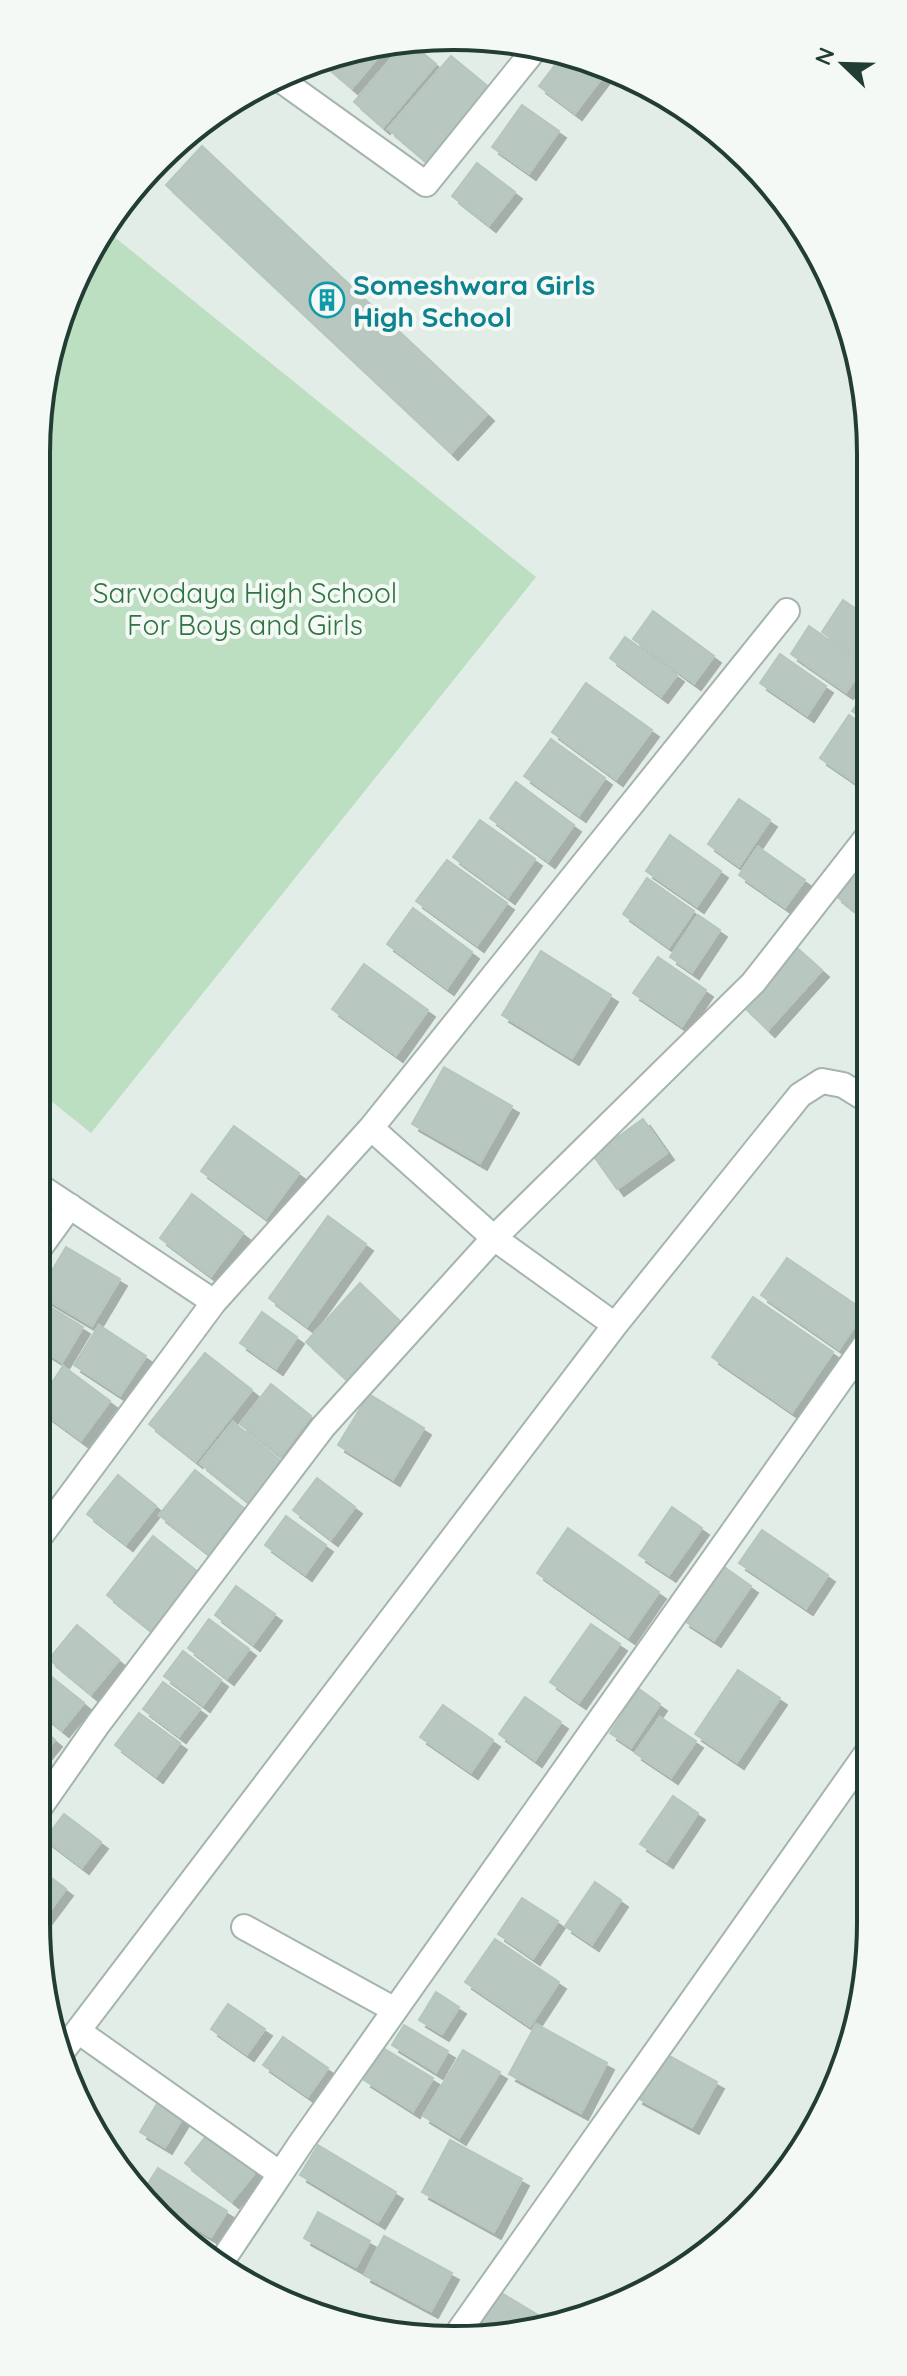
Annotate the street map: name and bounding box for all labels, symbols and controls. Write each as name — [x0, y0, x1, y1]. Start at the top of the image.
north arrow — [803, 24, 883, 104]
text: N — [809, 43, 841, 69]
place label: Someshwara Girls High School — [353, 267, 595, 334]
building icon: Someshwara Girls High School — [308, 281, 346, 319]
park label: Sarvodaya High School For Boys and Girls — [93, 575, 397, 642]

